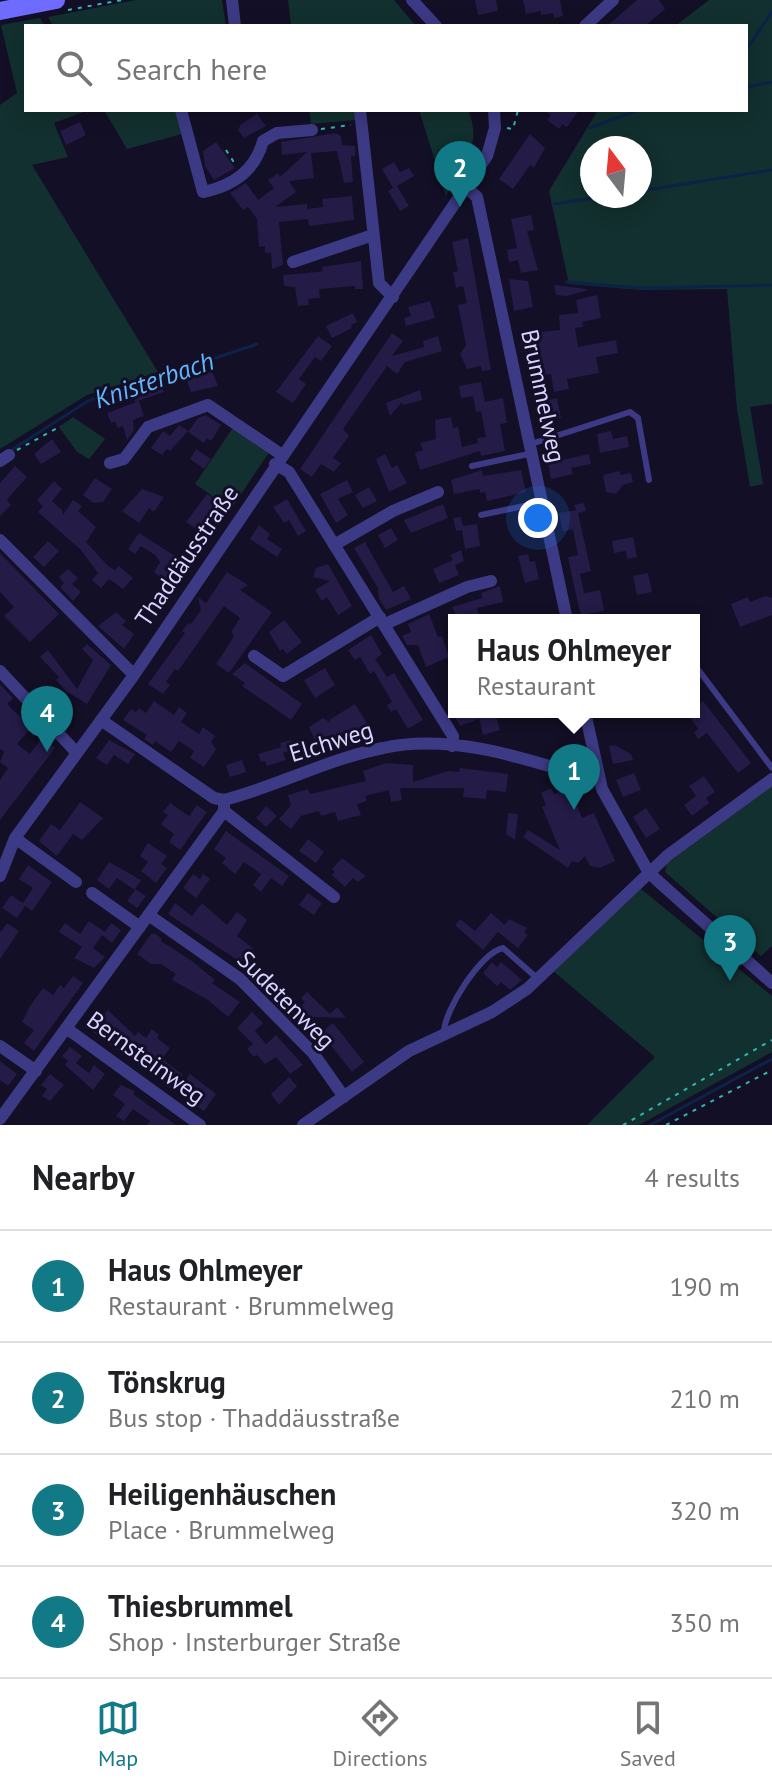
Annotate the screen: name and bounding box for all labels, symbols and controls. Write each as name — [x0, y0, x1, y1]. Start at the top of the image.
search box — [24, 24, 748, 112]
icon: search — [52, 46, 96, 90]
text: Search here — [116, 49, 267, 88]
north arrow — [580, 136, 652, 208]
pin: 2 — [434, 141, 486, 207]
street label: Brummelweg — [514, 326, 573, 465]
water label: Knisterbach — [90, 344, 218, 415]
street label: Thaddäusstraße — [128, 479, 245, 632]
your location — [518, 498, 558, 538]
popup — [448, 614, 700, 718]
text: Haus Ohlmeyer — [477, 630, 671, 669]
text: Restaurant — [477, 669, 596, 702]
pin: 4 — [21, 686, 73, 752]
street label: Elchweg — [285, 714, 377, 769]
pin: 1 — [548, 744, 600, 810]
pin: 3 — [704, 915, 756, 981]
street label: Sudetenweg — [231, 944, 342, 1055]
street label: Bernsteinweg — [81, 1004, 212, 1111]
text: Nearby — [32, 1155, 134, 1199]
text: 4 results — [645, 1161, 740, 1194]
text: Haus Ohlmeyer — [108, 1250, 303, 1289]
text: 1 — [51, 1270, 65, 1303]
text: 190 m — [669, 1270, 740, 1303]
text: Restaurant · Brummelweg — [108, 1289, 394, 1322]
text: Tönskrug — [108, 1362, 226, 1401]
text: 2 — [51, 1382, 65, 1415]
text: 210 m — [669, 1382, 740, 1415]
text: Bus stop · Thaddäusstraße — [108, 1401, 400, 1434]
text: Heiligenhäuschen — [108, 1474, 336, 1513]
text: 3 — [51, 1494, 65, 1527]
text: 320 m — [669, 1494, 740, 1527]
text: Place · Brummelweg — [108, 1513, 335, 1546]
text: Thiesbrummel — [108, 1586, 292, 1625]
text: 4 — [51, 1606, 65, 1639]
text: 350 m — [669, 1606, 740, 1639]
text: Shop · Insterburger Straße — [108, 1625, 401, 1658]
tab: Map — [96, 1696, 140, 1772]
tab: Directions — [332, 1696, 428, 1772]
tab: Saved — [620, 1696, 676, 1772]

